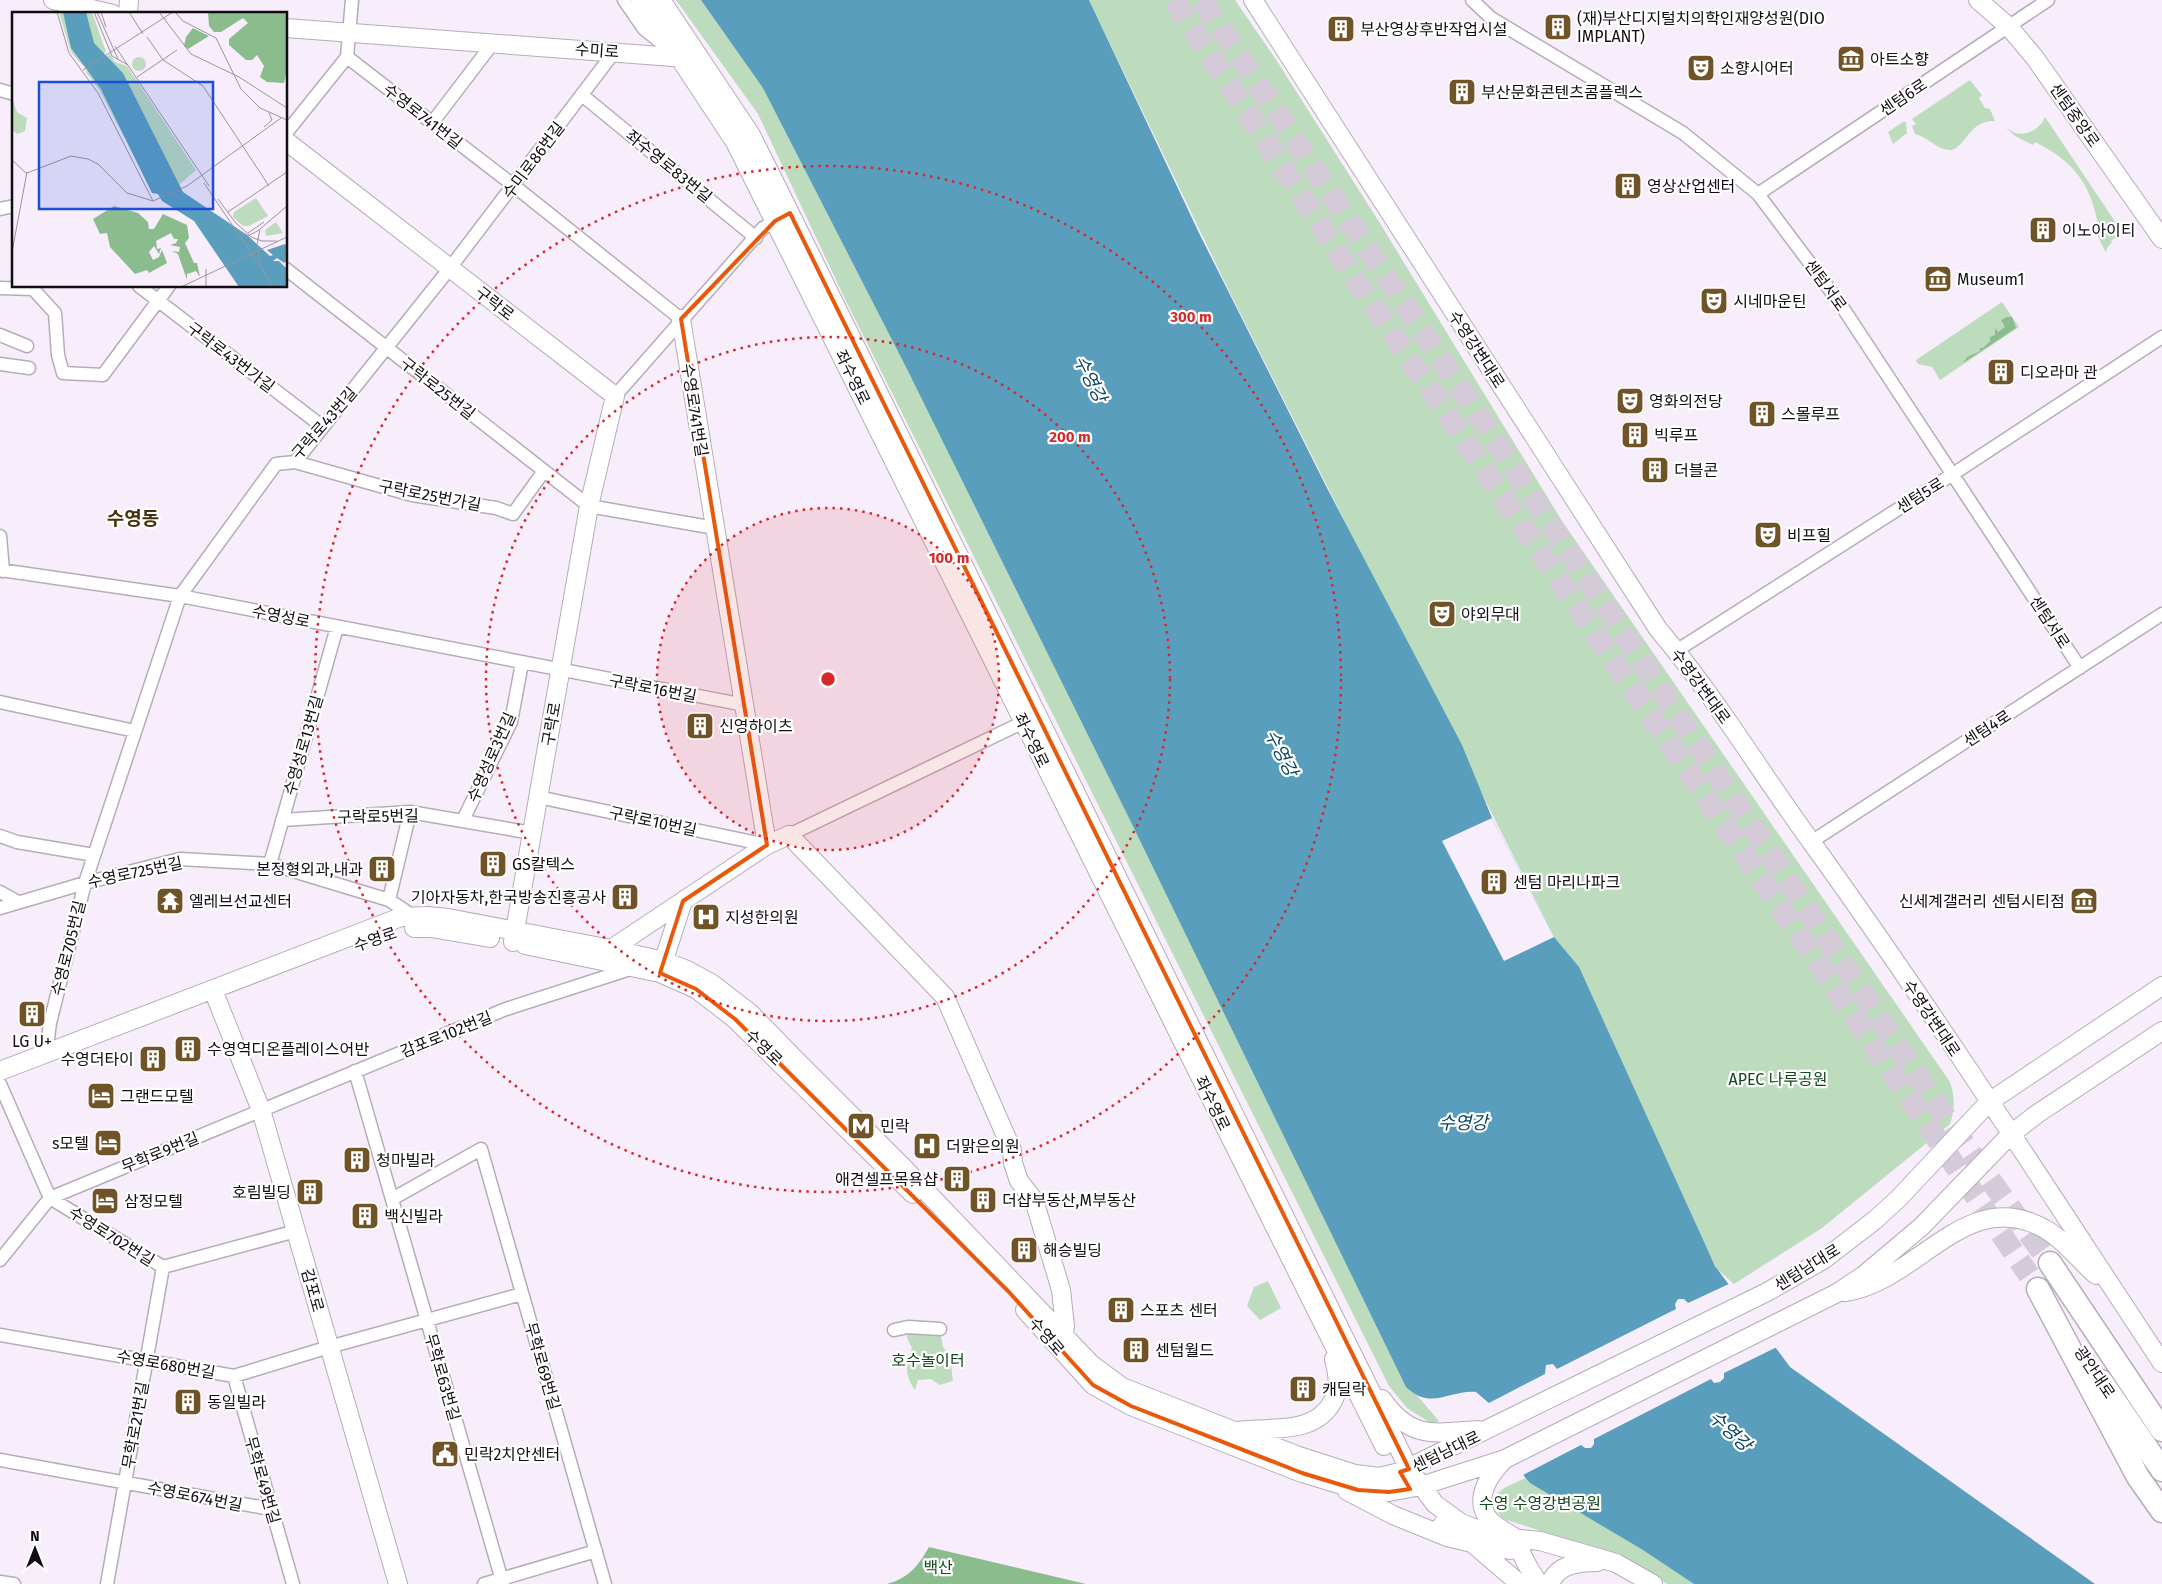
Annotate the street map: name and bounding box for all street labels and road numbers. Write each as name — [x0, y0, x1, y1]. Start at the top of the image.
street label: 수미로 — [574, 39, 620, 62]
street label: 센텀6로 — [1876, 75, 1931, 120]
street label: 수영로741번길 — [380, 80, 466, 153]
street label: 센텀중앙로 — [2046, 80, 2104, 151]
street label: 수미로86번길 — [498, 118, 568, 202]
street label: 좌수영로83번길 — [622, 126, 716, 207]
street label: 센텀서로 — [1801, 256, 1851, 315]
street label: 구락로 — [471, 282, 518, 325]
street label: 수영강변대로 — [1445, 307, 1509, 392]
street label: 구락로43번가길 — [183, 318, 278, 396]
street label: 좌수영로 — [831, 347, 874, 408]
street label: 구락로25번길 — [397, 353, 479, 423]
street label: 수영로741번길 — [678, 362, 711, 458]
street label: 구락로43번길 — [288, 383, 361, 463]
street label: 센텀5로 — [1893, 473, 1948, 517]
street label: 구락로25번가길 — [377, 476, 483, 515]
street label: 센텀서로 — [2026, 592, 2074, 652]
street label: 수영성로 — [250, 602, 312, 631]
street label: 수영강변대로 — [1667, 645, 1734, 728]
street label: 구락로16번길 — [607, 671, 698, 706]
street label: 수영성로13번길 — [280, 693, 327, 797]
street label: 구락로 — [538, 700, 565, 747]
street label: 센텀4로 — [1960, 706, 2015, 751]
street label: 수영성로3번길 — [463, 709, 520, 805]
street label: 좌수영로 — [1010, 710, 1053, 771]
street label: 구락로10번길 — [607, 803, 699, 840]
street label: 구락로5번길 — [337, 806, 419, 827]
street label: 수영로725번길 — [86, 853, 184, 892]
street label: 수영로705번길 — [47, 899, 89, 998]
street label: 수영로 — [351, 923, 399, 956]
street label: 수영강변대로 — [1899, 976, 1964, 1060]
street label: 감포로102번길 — [398, 1007, 495, 1061]
street label: 수영로 — [741, 1025, 786, 1070]
street label: 좌수영로 — [1191, 1073, 1234, 1134]
street label: 무학로9번길 — [119, 1128, 202, 1177]
street label: 수영로702번길 — [65, 1203, 158, 1270]
street label: 센텀남대로 — [1771, 1240, 1844, 1295]
street label: 감포로 — [297, 1266, 328, 1314]
street label: 수영로 — [1025, 1313, 1068, 1359]
street label: 무학로69번길 — [521, 1320, 564, 1412]
street label: 무학로63번길 — [421, 1331, 464, 1423]
street label: 광안대로 — [2070, 1343, 2119, 1402]
street label: 수영로680번길 — [115, 1346, 217, 1383]
street label: 무학로21번길 — [118, 1380, 152, 1470]
street label: 센텀남대로 — [1409, 1427, 1484, 1476]
street label: 무학로49번길 — [241, 1434, 284, 1526]
street label: 수영로674번길 — [146, 1478, 244, 1515]

